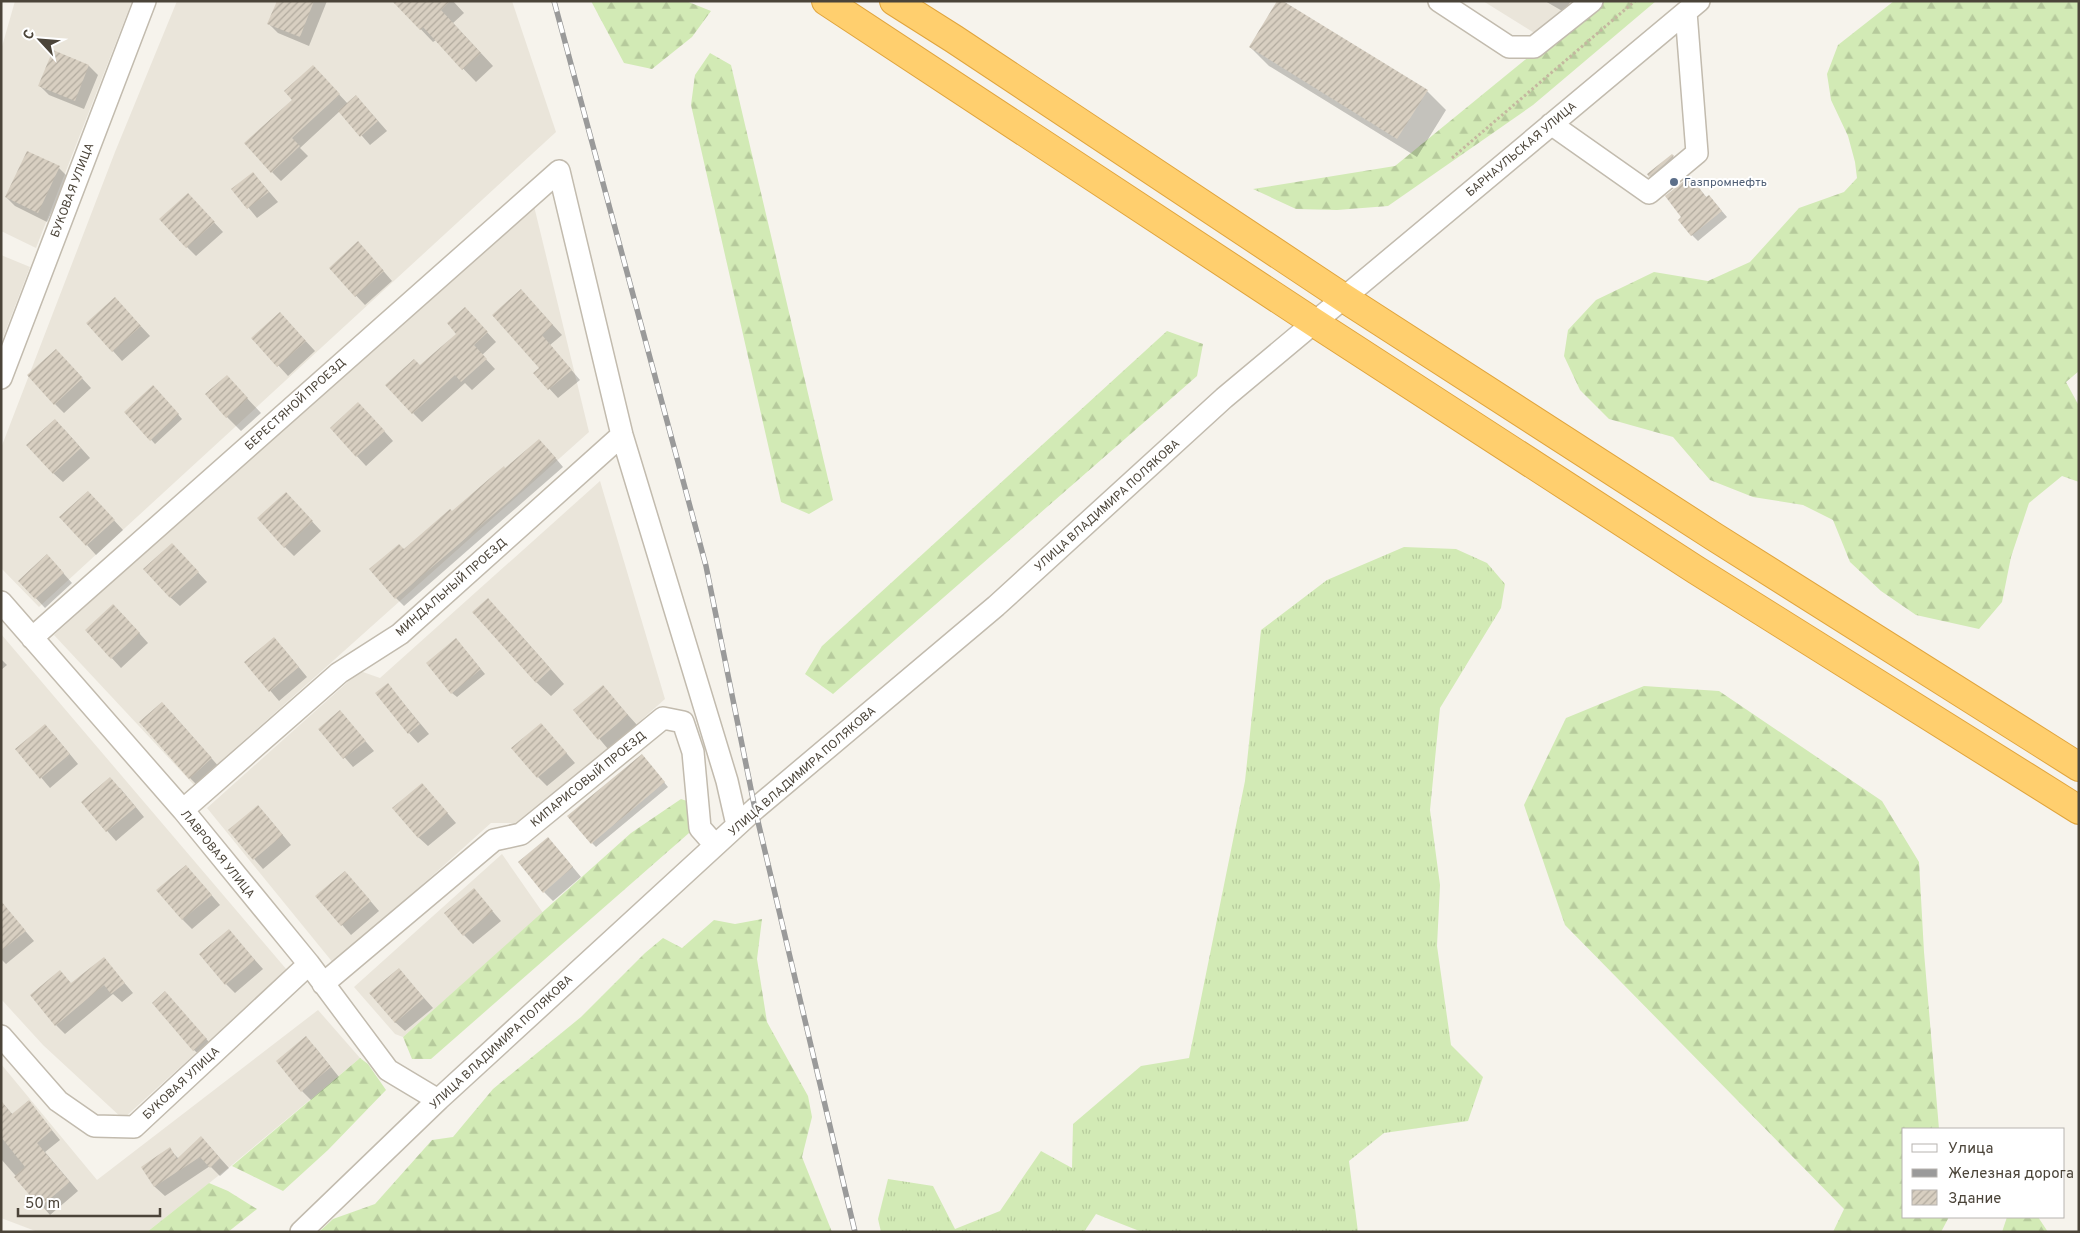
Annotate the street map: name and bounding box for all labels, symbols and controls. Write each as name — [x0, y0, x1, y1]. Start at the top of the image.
north arrow — [15, 15, 65, 65]
text: С — [20, 27, 39, 43]
street label: БАРНАУЛЬСКАЯ УЛИЦА — [1463, 99, 1580, 201]
street label: БУКОВАЯ УЛИЦА — [48, 141, 98, 240]
place label: Газпромнефть — [1684, 175, 1767, 191]
marker: Газпромнефть — [1668, 176, 1680, 188]
street label: БЕРЕСТЯНОЙ ПРОЕЗД — [242, 355, 350, 454]
street label: УЛИЦА ВЛАДИМИРА ПОЛЯКОВА — [1032, 436, 1184, 575]
street label: МИНДАЛЬНЫЙ ПРОЕЗД — [393, 535, 511, 640]
street label: УЛИЦА ВЛАДИМИРА ПОЛЯКОВА — [726, 703, 880, 840]
street label: КИПАРИСОВЫЙ ПРОЕЗД — [527, 728, 650, 831]
street label: ЛАВРОВАЯ УЛИЦА — [176, 807, 258, 902]
street label: УЛИЦА ВЛАДИМИРА ПОЛЯКОВА — [427, 972, 577, 1113]
street label: БУКОВАЯ УЛИЦА — [140, 1044, 224, 1124]
legend — [1902, 1128, 2065, 1218]
text: Улица — [1948, 1140, 1993, 1159]
text: Железная дорога — [1948, 1165, 2074, 1184]
scale bar — [18, 1186, 160, 1218]
text: Здание — [1948, 1190, 2001, 1209]
text: 50 m — [25, 1195, 60, 1214]

